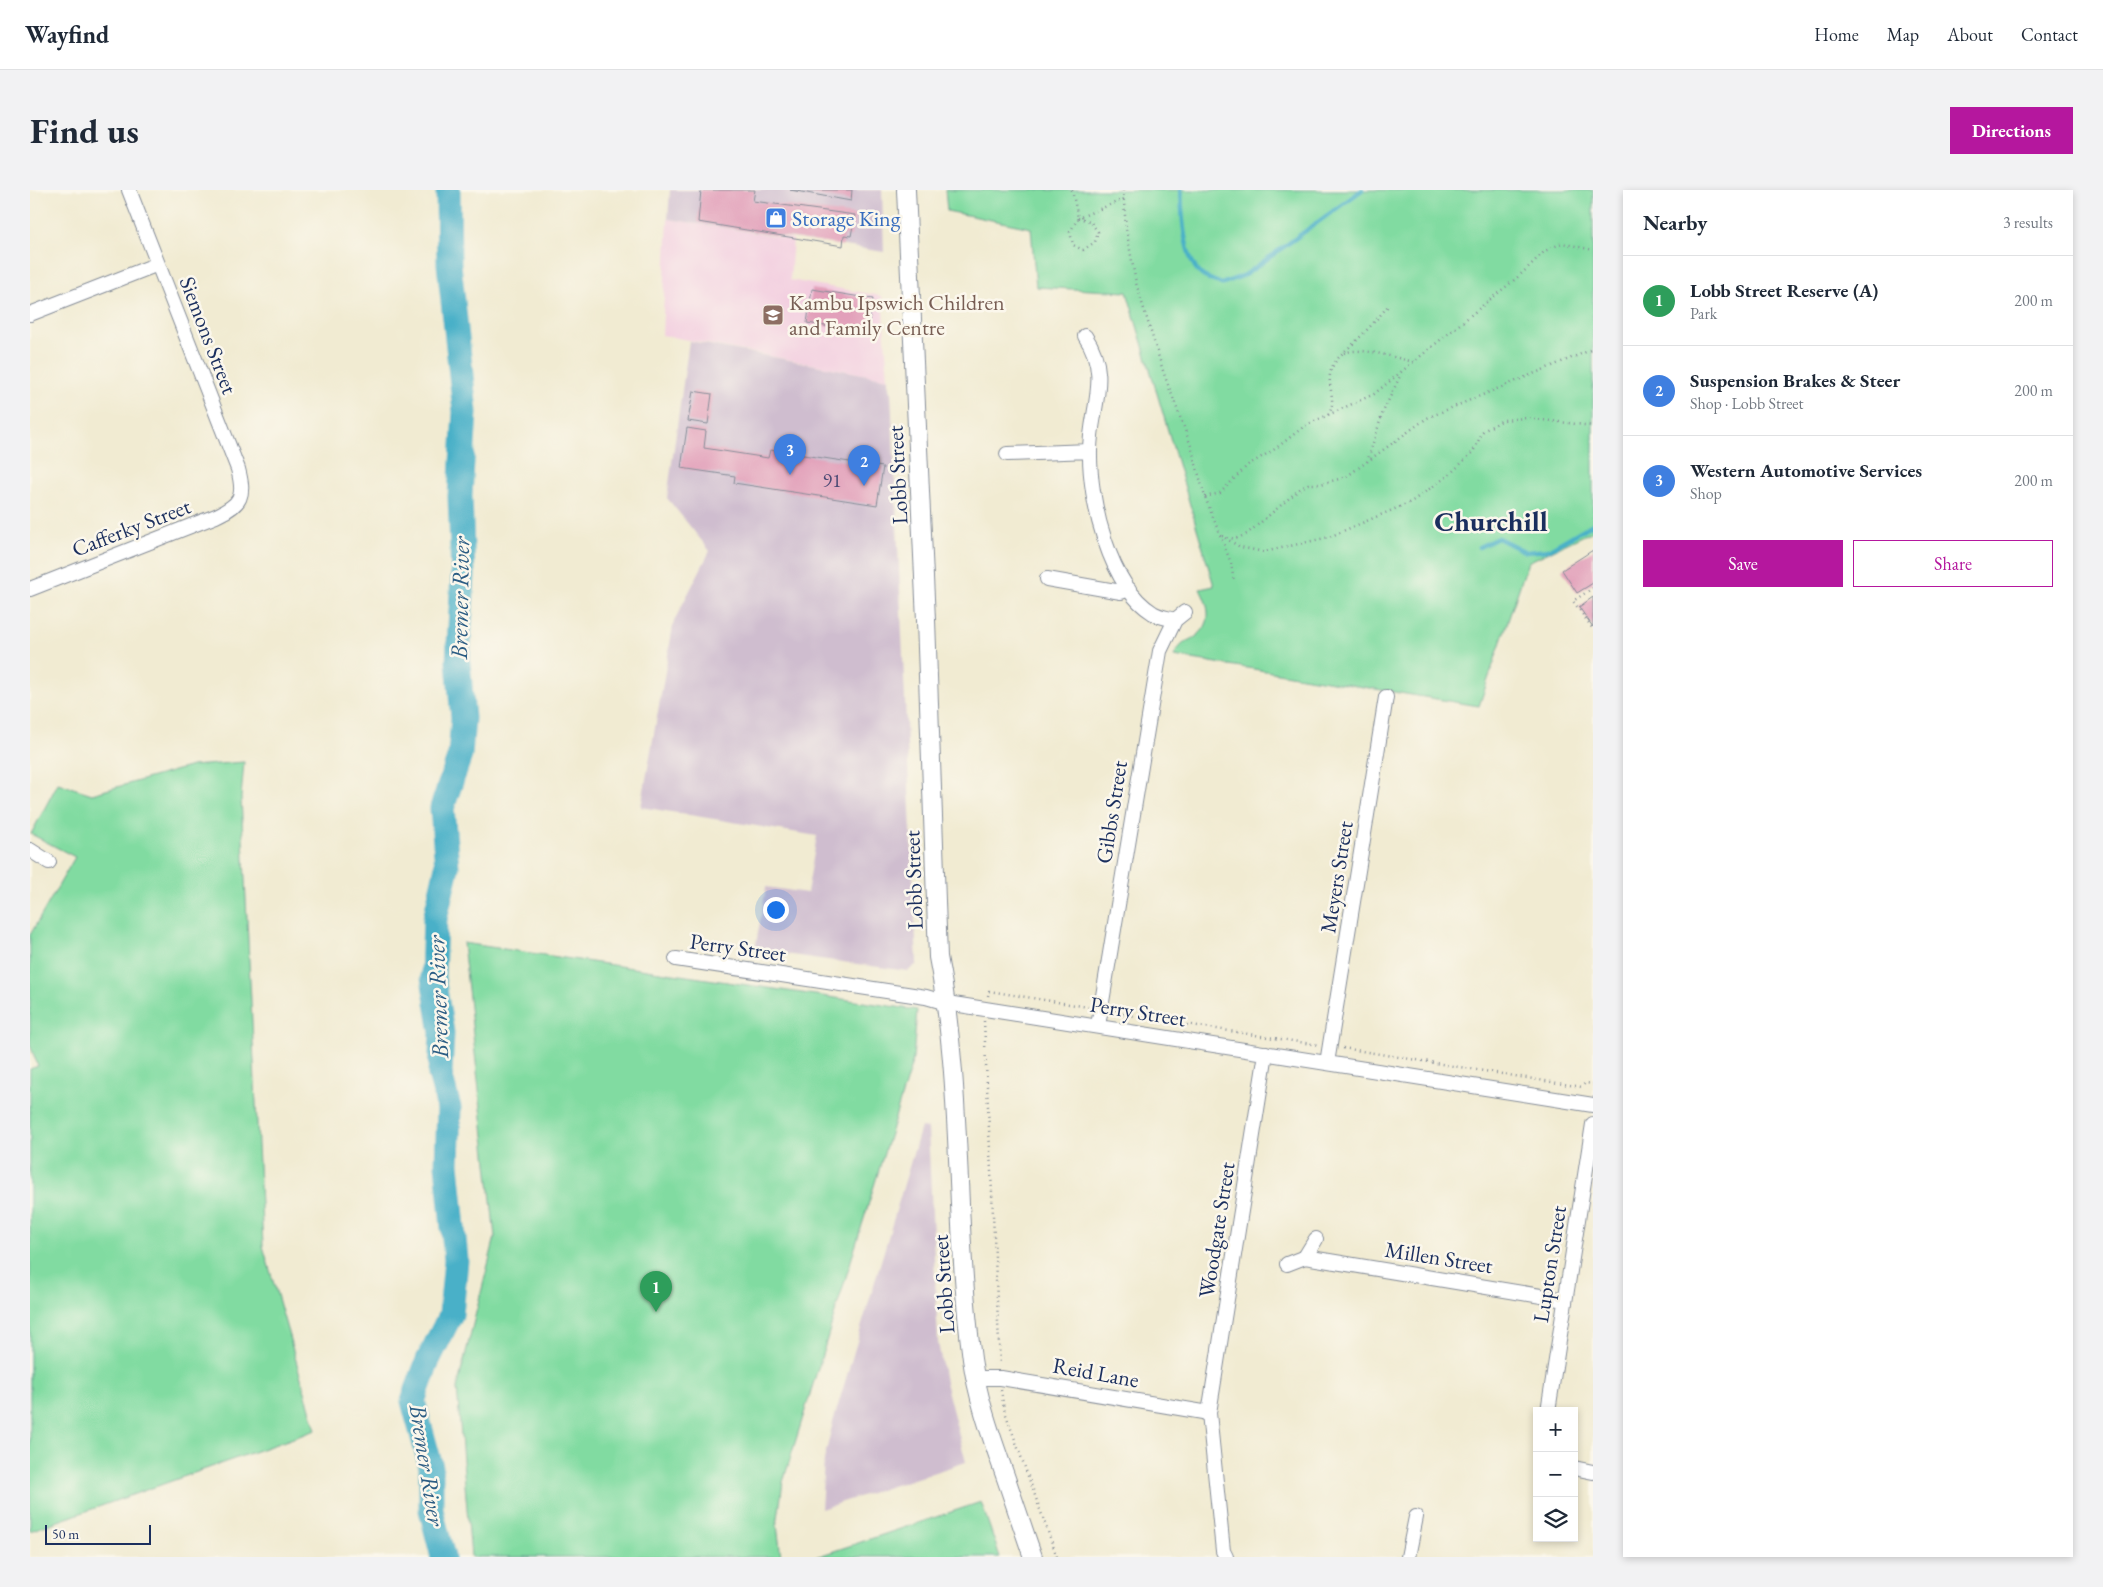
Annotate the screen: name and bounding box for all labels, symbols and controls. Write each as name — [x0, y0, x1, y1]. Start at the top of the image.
text: Wayfind — [25, 19, 109, 50]
text: Home — [1814, 23, 1859, 46]
text: Map — [1887, 23, 1919, 46]
text: About — [1947, 23, 1993, 46]
text: Contact — [2021, 23, 2078, 46]
button: Directions — [1950, 107, 2073, 154]
text: Find us — [30, 108, 139, 153]
place label: Storage King — [792, 204, 901, 233]
shop icon: Storage King — [764, 206, 788, 230]
text: Nearby — [1643, 209, 1707, 236]
text: 3 results — [2003, 212, 2053, 233]
street label: Siemons Street — [173, 272, 244, 398]
text: Lobb Street Reserve (A) — [1690, 278, 1878, 303]
place label: Kambu Ipswich Children and Family Centre — [789, 288, 1005, 342]
text: 1 — [1655, 290, 1663, 311]
text: 200 m — [2014, 290, 2053, 311]
school or university icon: Kambu Ipswich Children and Family Centre — [761, 303, 785, 327]
text: Park — [1690, 303, 1717, 324]
text: Suspension Brakes & Steer — [1690, 368, 1900, 393]
text: 2 — [1655, 380, 1663, 401]
text: 200 m — [2014, 380, 2053, 401]
text: Shop · Lobb Street — [1690, 393, 1804, 414]
street label: Lobb Street — [880, 425, 915, 525]
pin: 3 — [774, 434, 806, 475]
pin: 2 — [848, 445, 880, 486]
text: Western Automotive Services — [1690, 458, 1922, 483]
house number: 91 — [822, 467, 842, 493]
text: 3 — [1655, 470, 1663, 491]
text: 200 m — [2014, 470, 2053, 491]
text: Shop — [1690, 483, 1722, 504]
street label: Cafferky Street — [68, 491, 195, 563]
district label: Churchill — [1434, 503, 1548, 539]
water label: Bremer River — [443, 534, 476, 661]
button: Save — [1643, 540, 1843, 587]
button: Share — [1853, 540, 2053, 587]
street label: Gibbs Street — [1089, 758, 1134, 866]
street label: Meyers Street — [1313, 819, 1360, 935]
street label: Lobb Street — [897, 830, 930, 930]
your location — [763, 897, 789, 923]
street label: Perry Street — [688, 926, 788, 969]
water label: Bremer River — [420, 933, 455, 1060]
street label: Perry Street — [1088, 990, 1188, 1033]
street label: Woodgate Street — [1191, 1160, 1242, 1300]
street label: Lupton Street — [1526, 1203, 1573, 1325]
street label: Lobb Street — [926, 1233, 961, 1334]
street label: Millen Street — [1383, 1235, 1495, 1280]
pin: 1 — [640, 1271, 672, 1312]
street label: Reid Lane — [1051, 1351, 1142, 1394]
water label: Bremer River — [402, 1401, 453, 1530]
map controls — [1533, 1407, 1578, 1542]
button: + — [1533, 1407, 1578, 1452]
button: − — [1533, 1452, 1578, 1497]
button: layers — [1533, 1497, 1578, 1542]
scale bar — [45, 1522, 151, 1545]
text: 50 m — [52, 1525, 79, 1543]

